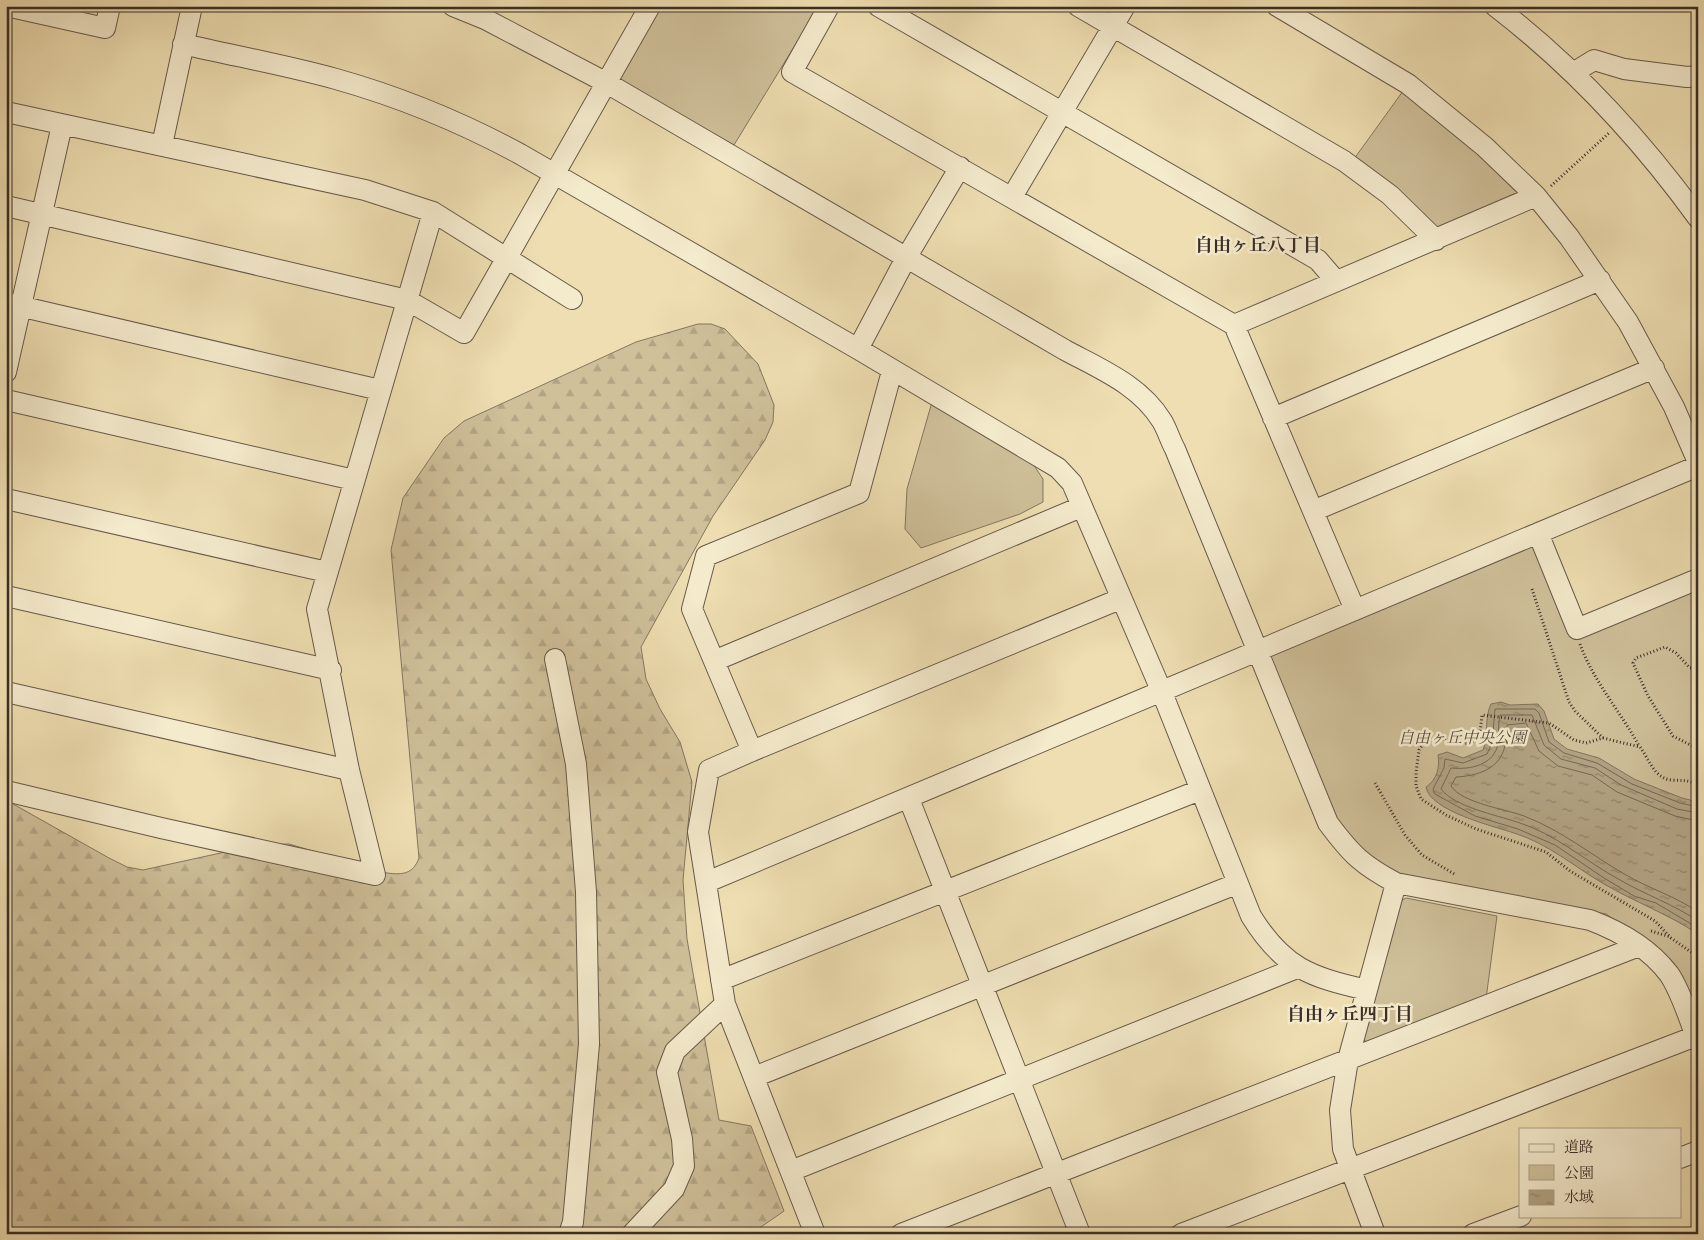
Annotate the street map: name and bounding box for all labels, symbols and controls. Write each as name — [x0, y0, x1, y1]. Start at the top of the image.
district label: 自由ヶ丘八丁目 — [1195, 235, 1321, 256]
park label: 自由ヶ丘中央公園 — [1398, 728, 1529, 747]
district label: 自由ヶ丘四丁目 — [1287, 1004, 1413, 1025]
legend — [1519, 1128, 1682, 1218]
text: 道路 — [1564, 1138, 1594, 1156]
text: 公園 — [1564, 1164, 1594, 1182]
text: 水域 — [1564, 1188, 1594, 1206]

